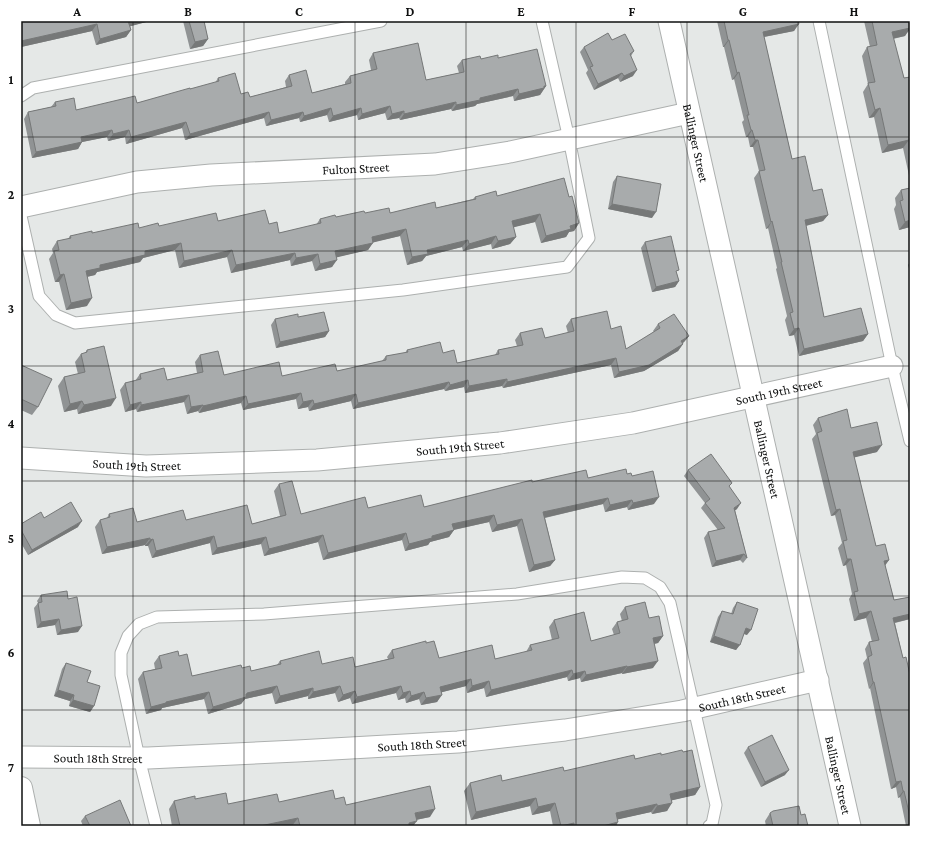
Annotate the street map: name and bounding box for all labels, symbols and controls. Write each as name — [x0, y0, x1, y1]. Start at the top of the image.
text: A — [72, 4, 81, 19]
text: B — [184, 4, 192, 19]
text: C — [295, 4, 303, 19]
text: D — [406, 4, 415, 19]
text: E — [517, 4, 525, 19]
text: F — [629, 4, 636, 19]
text: G — [739, 4, 747, 19]
text: H — [850, 4, 859, 19]
text: 1 — [9, 72, 14, 87]
street label: Ballinger Street — [680, 102, 713, 184]
street label: Fulton Street — [322, 159, 390, 177]
text: 2 — [8, 187, 15, 202]
text: 3 — [8, 301, 14, 316]
street label: South 19th Street — [734, 374, 824, 408]
text: 4 — [7, 416, 15, 431]
street label: Ballinger Street — [751, 418, 784, 500]
street label: South 19th Street — [415, 435, 506, 458]
street label: South 19th Street — [92, 455, 182, 474]
text: 5 — [8, 531, 14, 546]
text: 6 — [7, 645, 15, 660]
street label: South 18th Street — [697, 680, 787, 715]
street label: South 18th Street — [377, 734, 467, 754]
street label: Ballinger Street — [822, 735, 855, 816]
street label: South 18th Street — [54, 750, 143, 765]
text: 7 — [8, 760, 14, 775]

